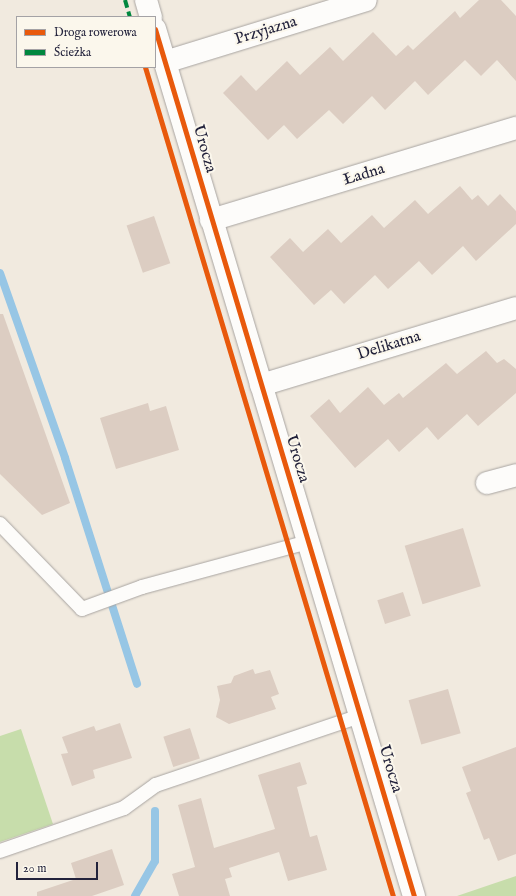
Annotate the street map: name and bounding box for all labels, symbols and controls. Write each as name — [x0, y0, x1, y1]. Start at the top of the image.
street label: Przyjazna — [233, 12, 299, 50]
legend — [16, 16, 156, 68]
text: Droga rowerowa — [54, 25, 137, 40]
text: Ścieżka — [54, 45, 91, 60]
street label: Urocza — [188, 123, 220, 175]
street label: Ładna — [341, 160, 387, 190]
street label: Delikatna — [355, 327, 423, 365]
street label: Urocza — [281, 433, 313, 485]
street label: Urocza — [374, 743, 406, 795]
scale bar — [18, 854, 100, 880]
text: 20 m — [23, 861, 46, 876]

